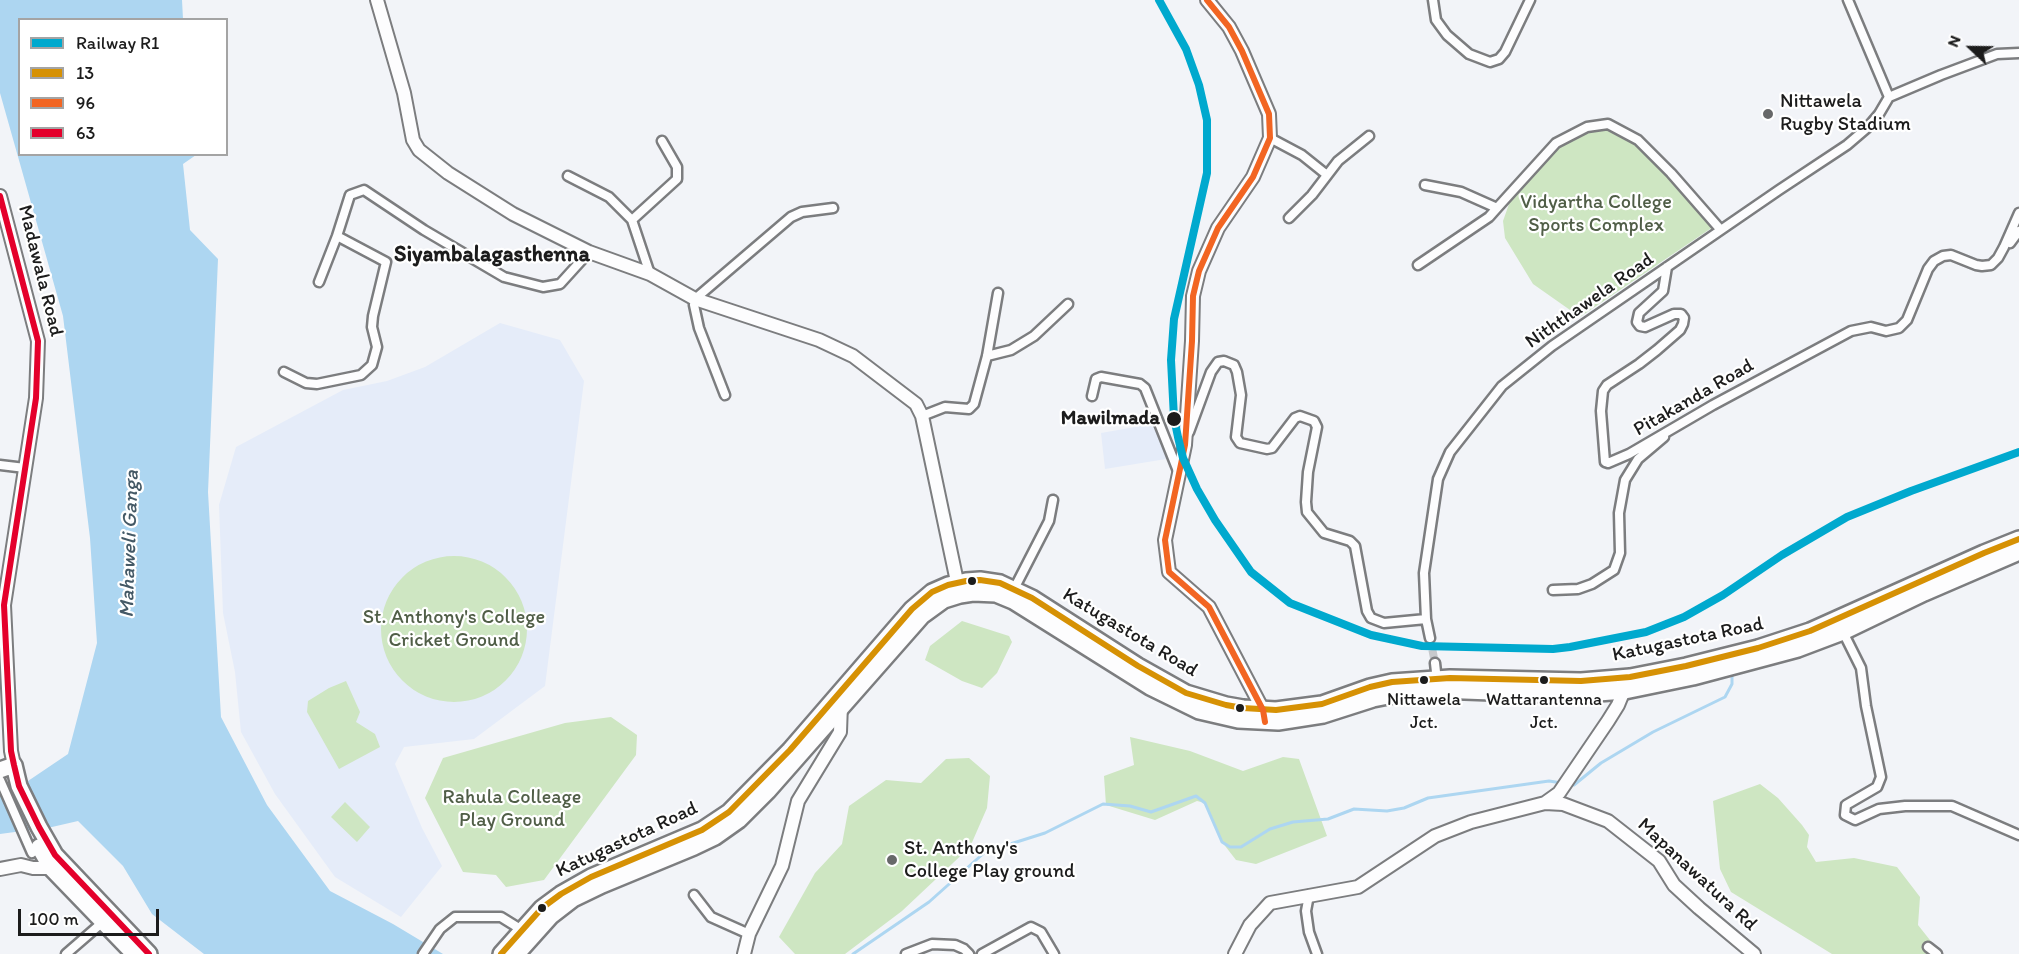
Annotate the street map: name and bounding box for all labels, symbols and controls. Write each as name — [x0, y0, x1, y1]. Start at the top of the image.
legend — [18, 18, 228, 156]
north arrow — [1941, 18, 2001, 78]
text: Railway R1 — [76, 32, 159, 54]
text: N — [1943, 32, 1965, 50]
text: 13 — [76, 62, 94, 84]
place label: Nittawela Rugby Stadium — [1780, 90, 1911, 137]
text: 96 — [76, 92, 95, 114]
marker: Nittawela Rugby Stadium — [1761, 107, 1775, 121]
text: 63 — [76, 122, 95, 144]
park label: Vidyartha College Sports Complex — [1520, 191, 1672, 238]
street label: Madawala Road — [12, 203, 68, 339]
district label: Siyambalagasthenna — [394, 242, 590, 268]
street label: Niththawela Road — [1521, 248, 1659, 354]
street label: Pitakanda Road — [1630, 354, 1758, 442]
place label: Mawilmada — [1061, 407, 1160, 431]
marker: Mawilmada — [1165, 410, 1183, 428]
water label: Mahaweli Ganga — [115, 470, 145, 618]
unlabelled marker — [966, 575, 978, 587]
street label: Katugastota Road — [1058, 583, 1202, 683]
park label: St. Anthony's College Cricket Ground — [363, 606, 545, 653]
street label: Katugastota Road — [1610, 612, 1766, 668]
marker: Nittawela Jct. — [1418, 674, 1430, 686]
marker: Wattarantenna Jct. — [1538, 674, 1550, 686]
place label: Nittawela Jct. — [1387, 689, 1461, 732]
place label: Wattarantenna Jct. — [1486, 689, 1602, 732]
unlabelled marker — [1234, 702, 1246, 714]
park label: Rahula Colleage Play Ground — [443, 786, 581, 833]
street label: Katugastota Road — [552, 797, 702, 883]
street label: Mapanawatura Rd — [1632, 813, 1762, 937]
place label: St. Anthony's College Play ground — [904, 837, 1075, 884]
marker: St. Anthony's College Play ground — [885, 853, 899, 867]
scale bar — [21, 897, 162, 935]
unlabelled marker — [536, 902, 548, 914]
text: 100 m — [29, 908, 79, 930]

